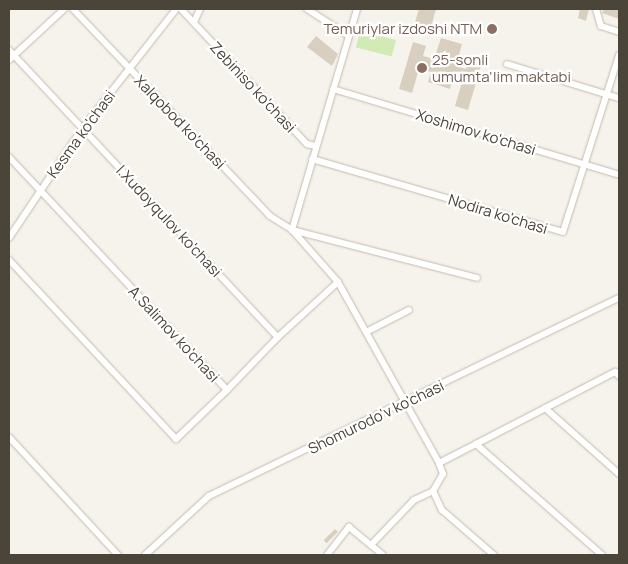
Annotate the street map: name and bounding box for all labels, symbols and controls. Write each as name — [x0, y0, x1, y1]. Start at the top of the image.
place label: Temuriylar izdoshi NTM — [323, 20, 482, 38]
marker: Temuriylar izdoshi NTM — [486, 23, 498, 35]
street label: Zebiniso ko'chasi — [206, 38, 300, 136]
place label: 25-sonli umumta'lim maktabi — [432, 50, 571, 85]
marker: 25-sonli umumta'lim maktabi — [416, 62, 428, 74]
street label: Xalqobod ko'chasi — [131, 71, 229, 173]
street label: Kesma ko'chasi — [43, 87, 119, 181]
street label: Xoshimov ko'chasi — [414, 105, 538, 159]
street label: I.Xudoyqulov ko'chasi — [113, 161, 225, 281]
street label: Nodira ko'chasi — [446, 190, 550, 238]
street label: A.Salimov ko'chasi — [125, 282, 223, 386]
street label: Shomurodo'v ko'chasi — [305, 376, 447, 458]

